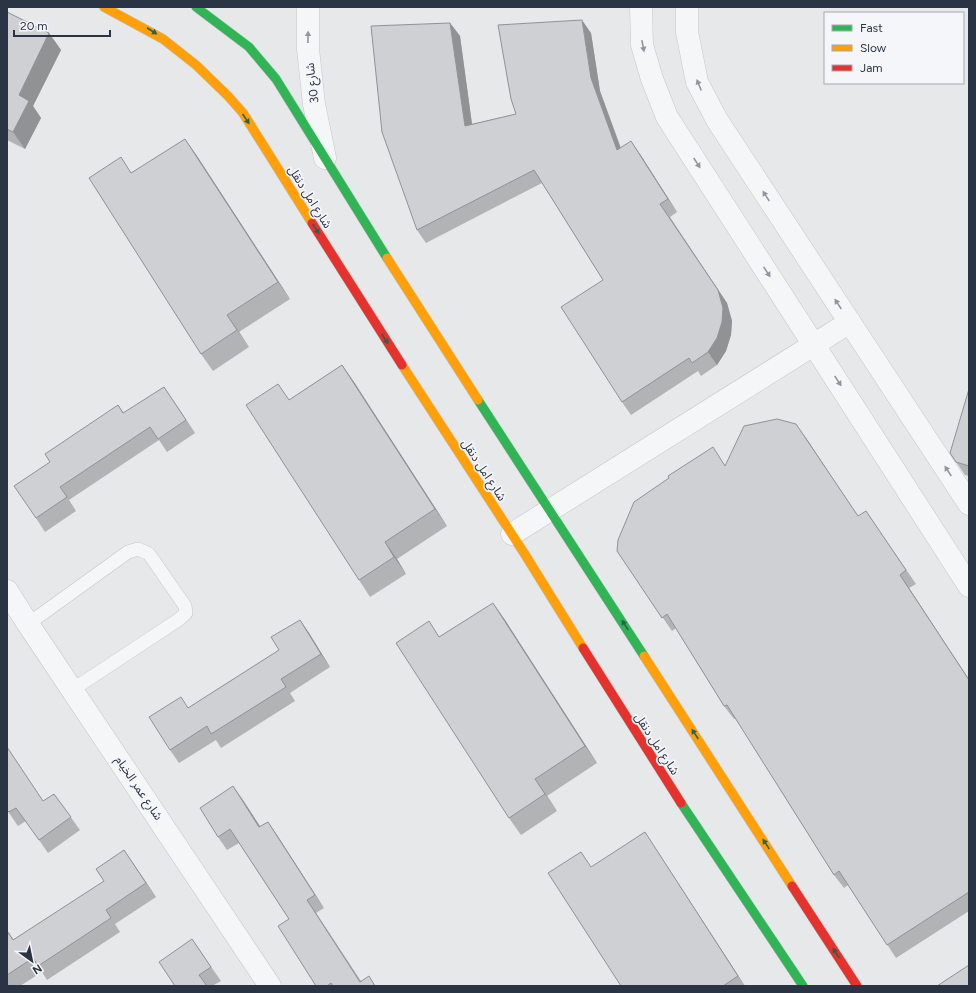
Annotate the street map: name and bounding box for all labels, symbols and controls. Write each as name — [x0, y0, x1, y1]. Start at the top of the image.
scale bar — [14, 12, 110, 38]
legend — [824, 12, 964, 84]
text: 20 m — [20, 19, 48, 33]
text: Fast — [860, 21, 883, 35]
one-way arrow — [146, 27, 157, 35]
one-way arrow — [305, 30, 311, 43]
one-way arrow — [640, 40, 646, 52]
text: Slow — [860, 41, 887, 55]
text: Jam — [860, 61, 883, 75]
street label: شارع 30 — [303, 62, 323, 104]
one-way arrow — [696, 78, 702, 90]
one-way arrow — [243, 113, 250, 124]
one-way arrow — [693, 158, 701, 168]
street label: شارع امل دنقل — [284, 163, 335, 232]
one-way arrow — [762, 190, 770, 201]
one-way arrow — [312, 223, 320, 234]
one-way arrow — [764, 266, 771, 278]
one-way arrow — [834, 299, 842, 309]
one-way arrow — [381, 333, 388, 345]
one-way arrow — [834, 376, 842, 386]
street label: شارع امل دنقل — [457, 436, 509, 505]
one-way arrow — [944, 465, 951, 477]
one-way arrow — [621, 620, 629, 630]
street label: شارع امل دنقل — [630, 710, 682, 779]
one-way arrow — [691, 729, 699, 740]
street label: شارع عمر الخيام — [111, 753, 166, 824]
one-way arrow — [762, 838, 769, 850]
north arrow — [12, 941, 52, 981]
one-way arrow — [832, 948, 840, 958]
text: N — [30, 961, 44, 977]

